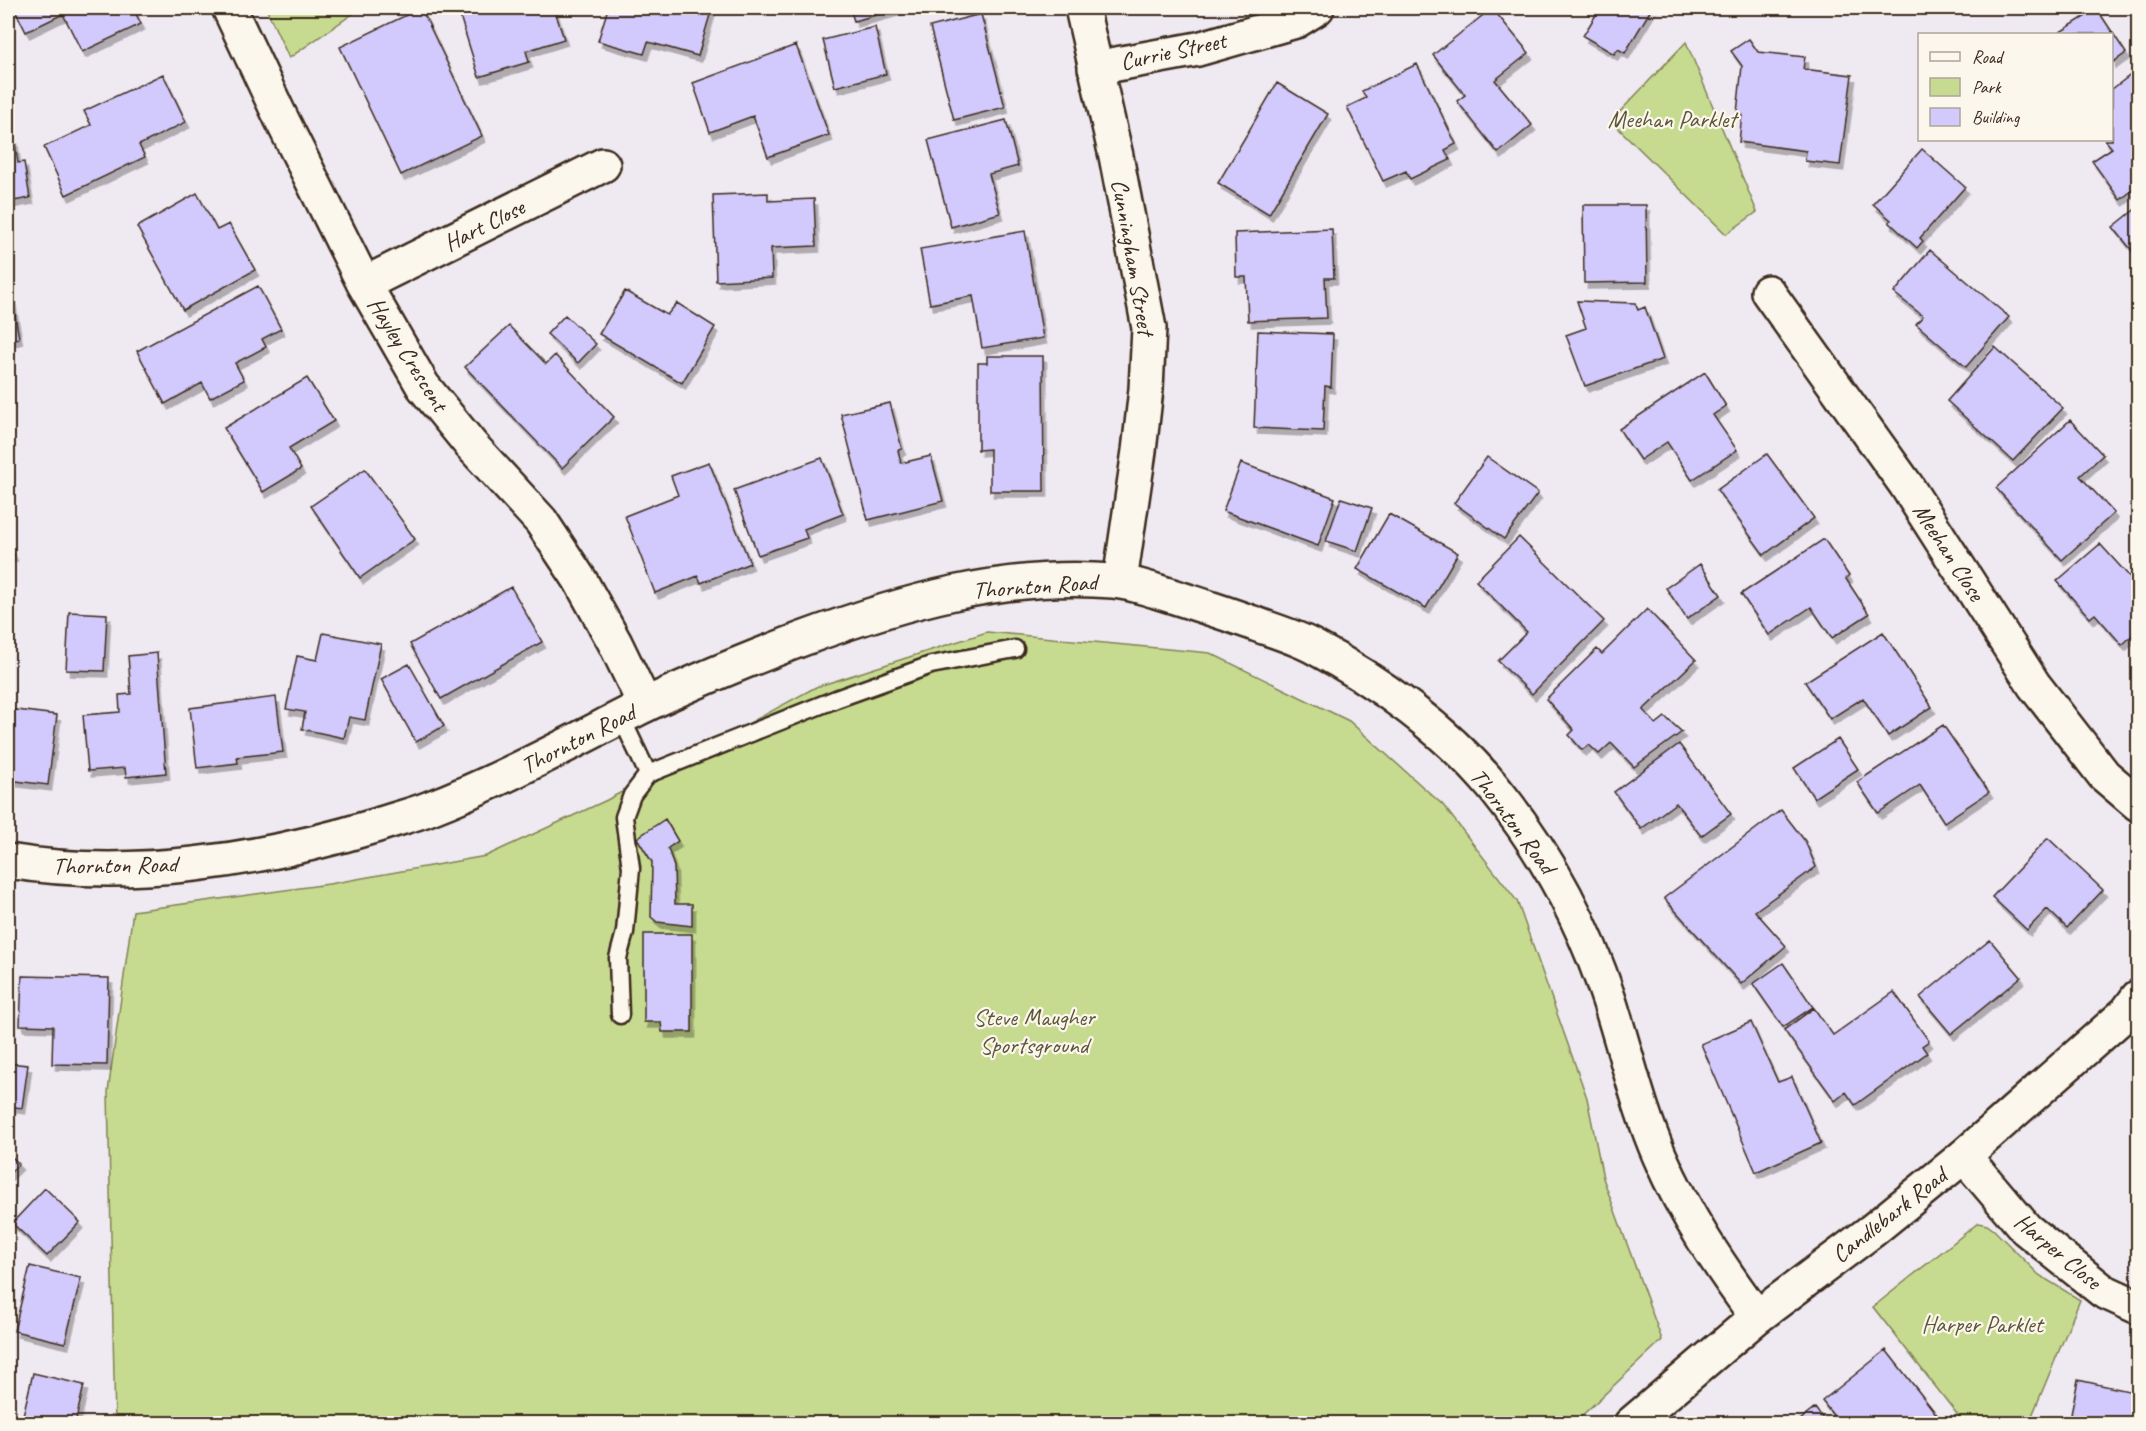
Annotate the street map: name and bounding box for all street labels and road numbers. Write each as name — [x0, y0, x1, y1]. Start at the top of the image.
street label: Currie Street — [1117, 25, 1231, 77]
street label: Cunningham Street — [1105, 177, 1162, 340]
street label: Hart Close — [439, 191, 531, 258]
street label: Hayley Crescent — [361, 291, 456, 418]
street label: Meehan Close — [1906, 498, 1993, 608]
street label: Thornton Road — [972, 566, 1102, 605]
street label: Thornton Road — [516, 696, 643, 781]
street label: Thornton Road — [1464, 762, 1565, 883]
street label: Thornton Road — [52, 849, 181, 881]
street label: Candlebark Road — [1826, 1159, 1955, 1269]
street label: Harper Close — [2009, 1206, 2109, 1297]

